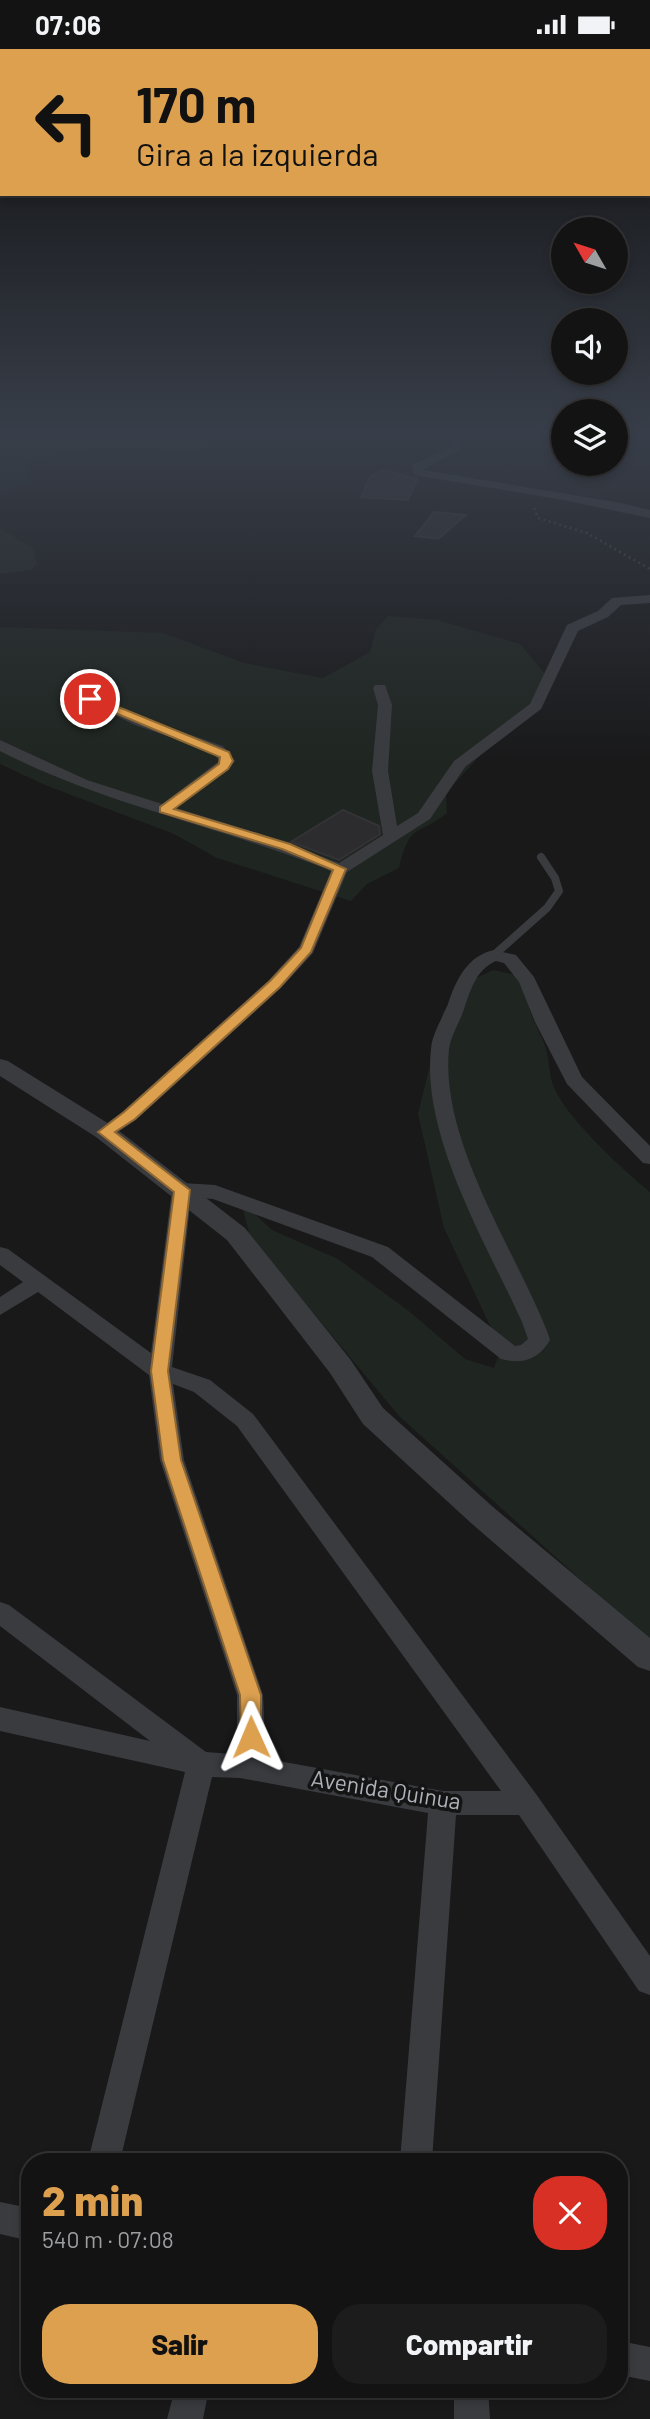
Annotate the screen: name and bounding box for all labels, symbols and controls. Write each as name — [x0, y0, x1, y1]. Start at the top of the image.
text: 07:06 — [35, 9, 101, 40]
text: 170 m — [136, 74, 256, 133]
icon: left — [21, 77, 112, 168]
text: Gira a la izquierda — [136, 134, 379, 172]
north arrow — [551, 217, 628, 294]
map controls — [551, 217, 628, 476]
button: sound — [551, 308, 628, 385]
button: layers — [551, 399, 628, 476]
pin — [60, 669, 120, 729]
icon: arrive — [71, 680, 109, 718]
position arrow — [214, 1700, 288, 1774]
street label: Avenida Quinua — [309, 1763, 463, 1815]
text: 2 min — [42, 2174, 143, 2224]
button: close — [533, 2176, 607, 2250]
text: 540 m · 07:08 — [42, 2225, 174, 2253]
button: Salir — [42, 2304, 318, 2384]
button: Compartir — [332, 2304, 607, 2384]

